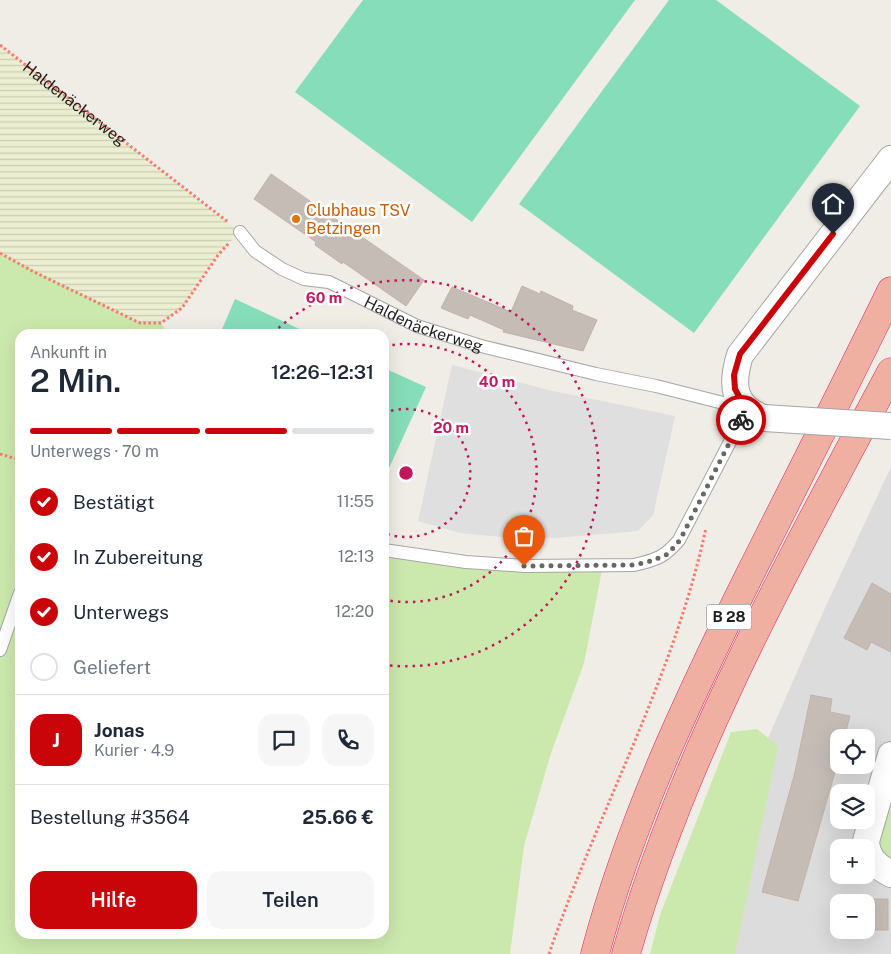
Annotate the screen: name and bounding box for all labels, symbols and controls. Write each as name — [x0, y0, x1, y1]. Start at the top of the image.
street label: Haldenäckerweg — [19, 57, 130, 150]
pin — [812, 183, 854, 234]
icon: home — [819, 190, 847, 218]
place label: Clubhaus TSV Betzingen — [306, 201, 411, 238]
marker: Clubhaus TSV Betzingen — [290, 213, 302, 225]
text: 60 m — [306, 289, 342, 306]
street label: Haldenäckerweg — [361, 292, 485, 356]
text: Ankunft in — [30, 343, 107, 362]
text: 12:26–12:31 — [271, 361, 374, 383]
text: 2 Min. — [30, 362, 121, 399]
text: 40 m — [479, 373, 515, 390]
courier — [716, 395, 766, 445]
icon: bike — [727, 406, 755, 434]
text: 20 m — [433, 419, 469, 436]
text: Unterwegs · 70 m — [30, 442, 159, 461]
centre of rings — [397, 464, 415, 482]
icon: check — [30, 488, 58, 516]
text: Bestätigt — [73, 491, 155, 513]
text: 11:55 — [337, 492, 374, 511]
pin — [503, 515, 545, 566]
icon: bag — [510, 522, 538, 550]
icon: check — [30, 543, 58, 571]
text: In Zubereitung — [73, 546, 203, 568]
text: 12:13 — [338, 547, 374, 566]
icon: check — [30, 598, 58, 626]
text: Unterwegs — [73, 601, 169, 623]
text: 12:20 — [335, 602, 374, 621]
road number: B 28 — [706, 604, 752, 630]
text: Geliefert — [73, 656, 151, 678]
button: chat — [258, 714, 310, 766]
button: phone — [322, 714, 374, 766]
text: Jonas — [94, 719, 144, 741]
text: J — [52, 729, 60, 751]
map controls — [830, 729, 875, 939]
button: locate — [830, 729, 875, 774]
text: Kurier · 4.9 — [94, 741, 174, 760]
button: layers — [830, 784, 875, 829]
text: Bestellung #3564 — [30, 806, 190, 828]
text: 25.66 € — [302, 806, 374, 828]
button: + — [830, 839, 875, 884]
button: Hilfe — [30, 871, 197, 929]
button: Teilen — [207, 871, 374, 929]
button: − — [830, 894, 875, 939]

